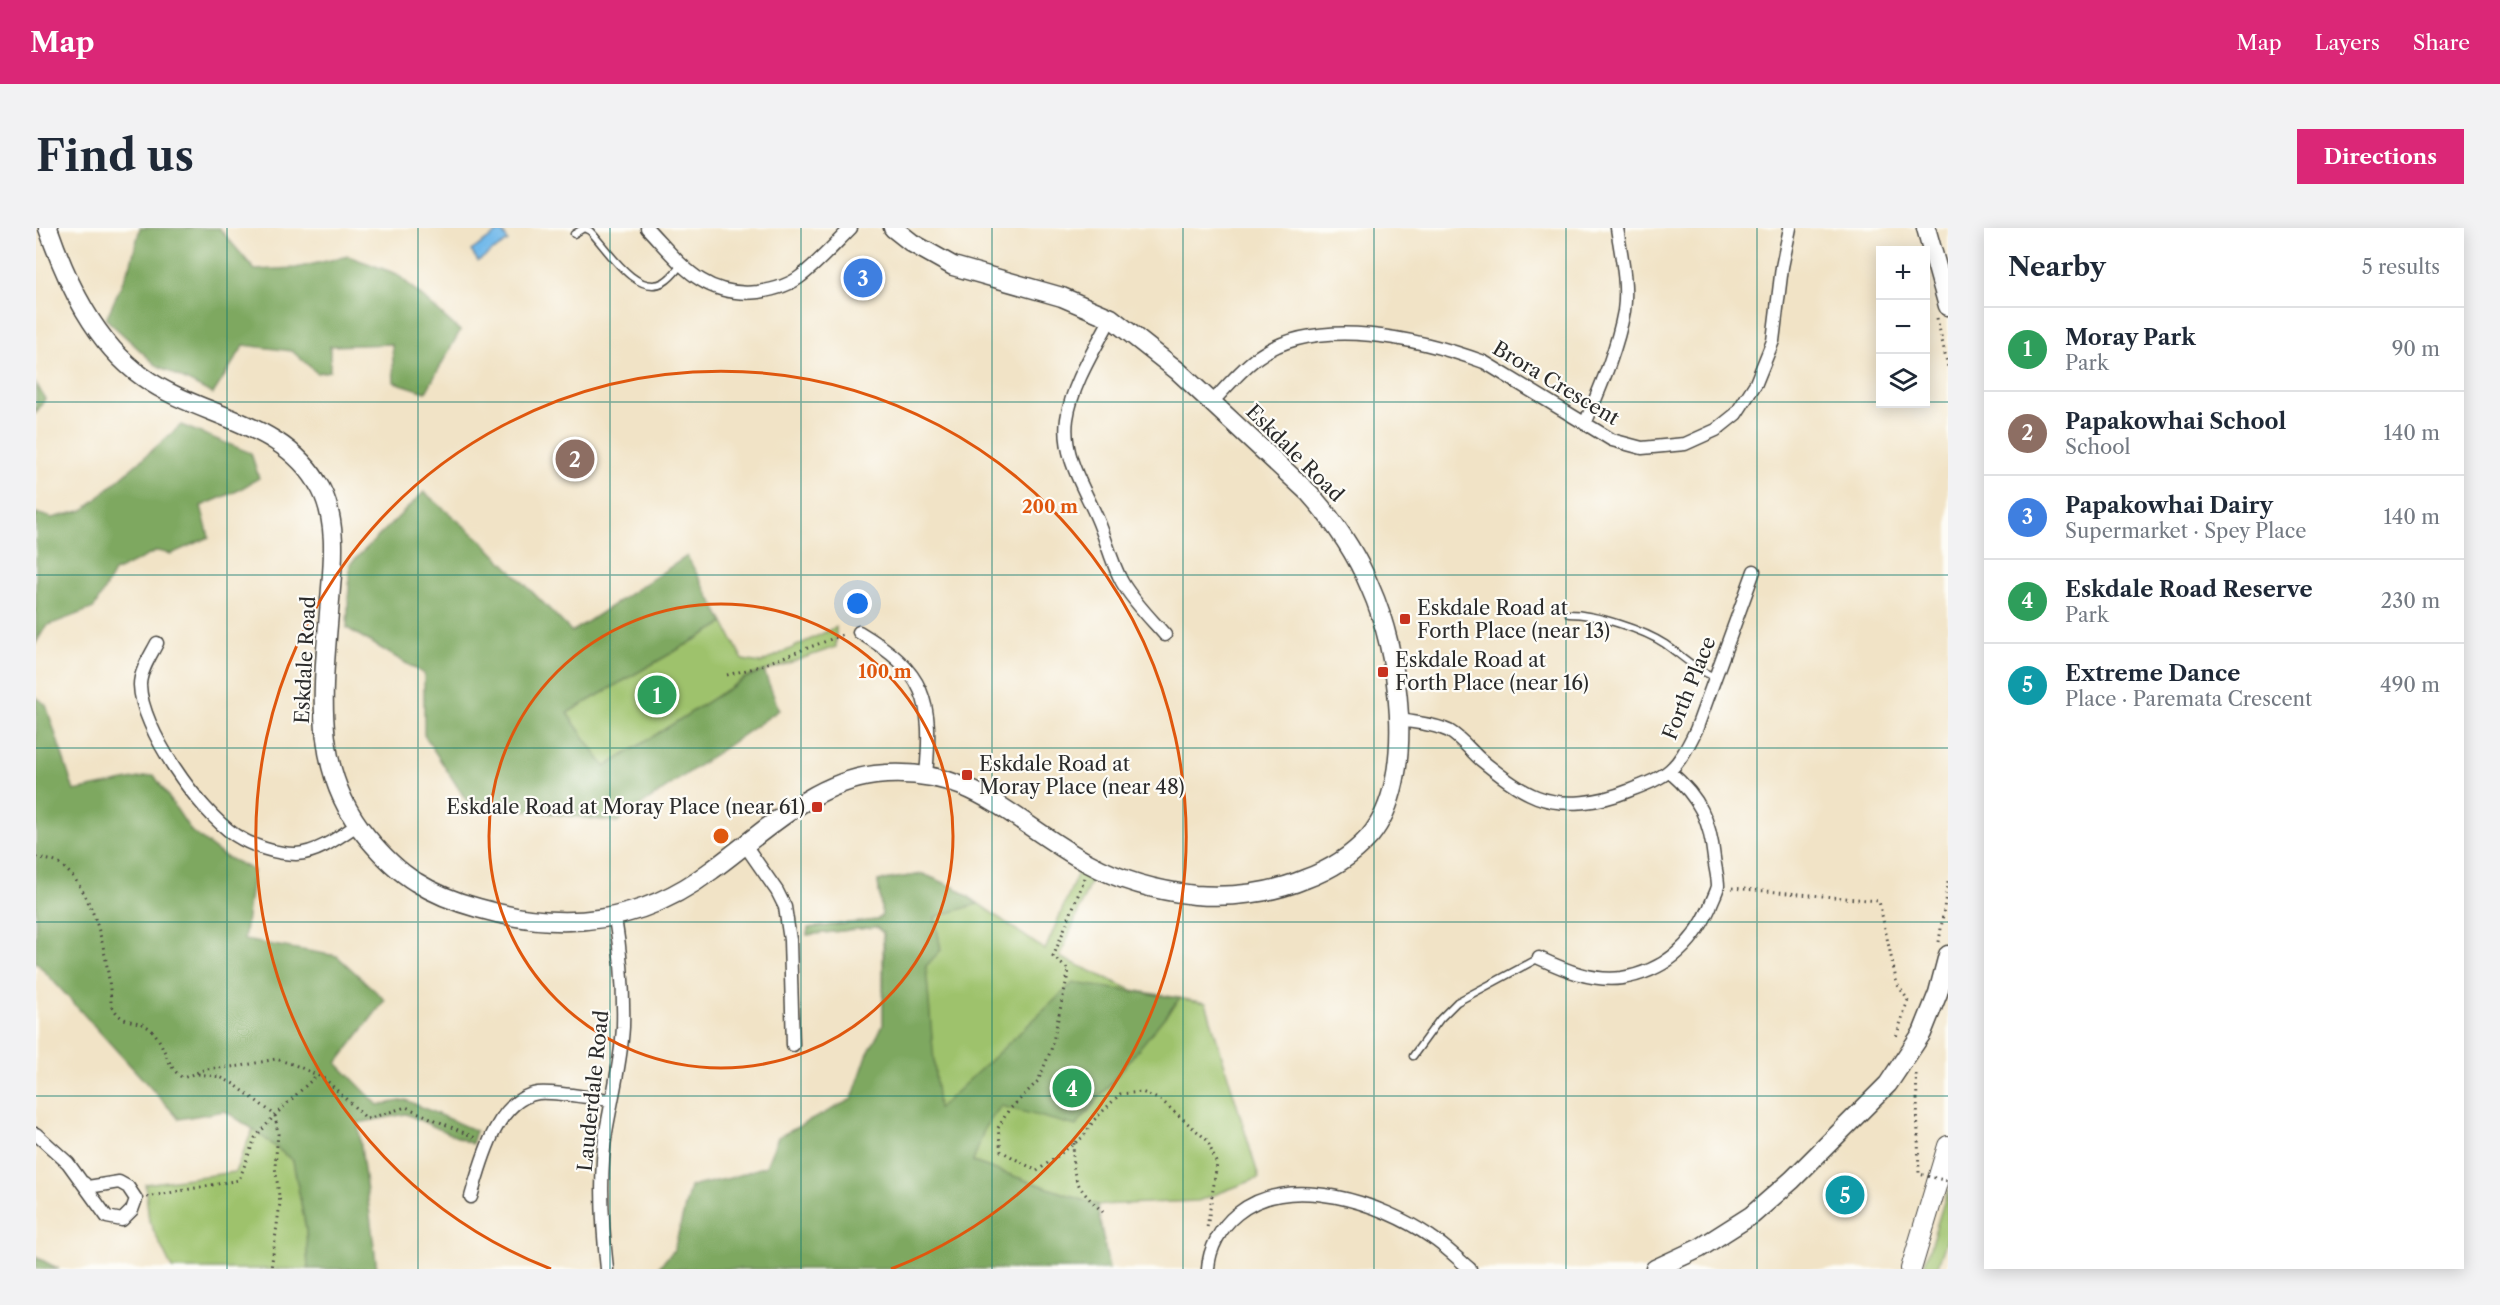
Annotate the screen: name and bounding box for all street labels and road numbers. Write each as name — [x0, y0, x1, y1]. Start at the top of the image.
street label: Brora Crescent — [1488, 336, 1624, 430]
street label: Eskdale Road — [1241, 399, 1349, 507]
street label: Eskdale Road — [290, 595, 320, 725]
street label: Forth Place — [1657, 633, 1721, 743]
street label: Lauderdale Road — [573, 1009, 613, 1173]

